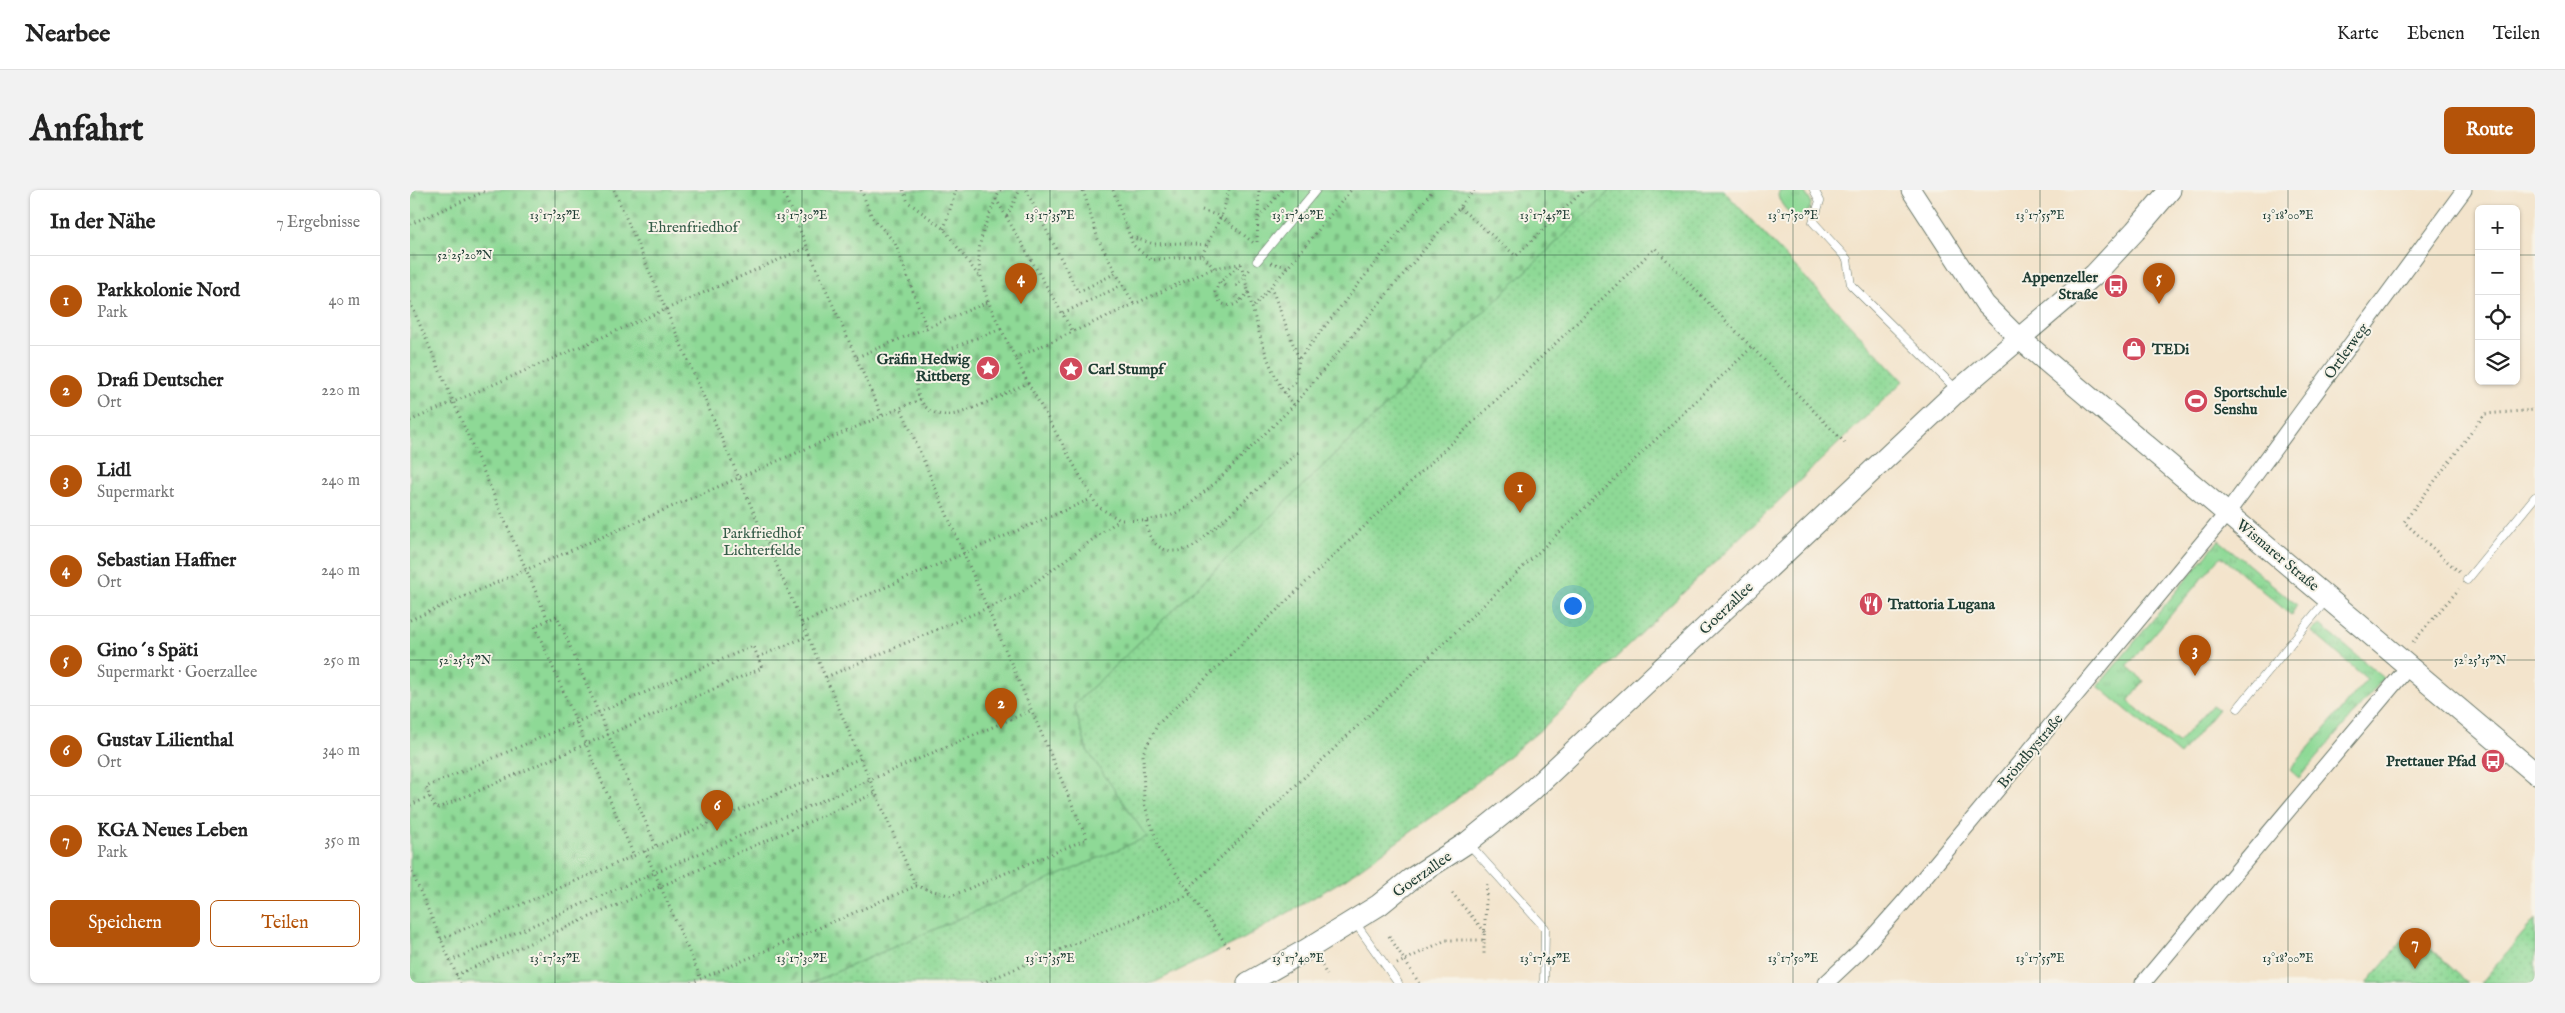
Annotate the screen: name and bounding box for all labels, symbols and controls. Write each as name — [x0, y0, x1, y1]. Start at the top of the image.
text: Nearbee — [25, 19, 110, 50]
text: Karte — [2337, 23, 2379, 46]
text: Ebenen — [2407, 23, 2465, 46]
text: Teilen — [2493, 23, 2540, 46]
button: Route — [2444, 107, 2535, 154]
text: Anfahrt — [30, 108, 144, 153]
map controls — [2475, 205, 2520, 385]
button: + — [2475, 205, 2520, 250]
text: 13°17'25"E — [530, 208, 580, 223]
text: 13°17'30"E — [777, 208, 827, 223]
text: 13°17'35"E — [1025, 208, 1075, 223]
text: 13°17'40"E — [1272, 208, 1324, 223]
text: 13°17'45"E — [1520, 208, 1570, 223]
text: 13°17'50"E — [1768, 208, 1818, 223]
text: 13°17'55"E — [2015, 208, 2065, 223]
text: 13°18'00"E — [2262, 208, 2314, 223]
text: In der Nähe — [50, 209, 156, 236]
text: 7 Ergebnisse — [276, 213, 360, 233]
park label: Ehrenfriedhof — [648, 218, 741, 237]
text: 52°25'20"N — [438, 248, 493, 263]
button: − — [2475, 250, 2520, 295]
pin: 4 — [1005, 263, 1037, 304]
pin: 5 — [2143, 263, 2175, 304]
place label: Appenzeller Straße — [2021, 268, 2098, 304]
bus stop icon: Appenzeller Straße — [2103, 273, 2129, 299]
text: Parkkolonie Nord — [97, 279, 240, 303]
text: 1 — [63, 291, 69, 311]
text: 40 m — [328, 291, 360, 311]
button: locate — [2475, 295, 2520, 340]
text: Park — [97, 303, 127, 323]
street label: Ortlerweg — [2320, 319, 2374, 383]
shop icon: TEDi — [2121, 336, 2147, 362]
place label: TEDi — [2151, 340, 2189, 359]
button: layers — [2475, 340, 2520, 385]
place label: Gräfin Hedwig Rittberg — [877, 350, 971, 386]
place icon: Gräfin Hedwig Rittberg — [975, 355, 1001, 381]
place icon: Carl Stumpf — [1058, 356, 1084, 382]
place label: Carl Stumpf — [1088, 360, 1166, 379]
text: Drafi Deutscher — [97, 369, 224, 393]
text: 2 — [62, 381, 70, 401]
text: 220 m — [321, 381, 360, 401]
place label: Sportschule Senshu — [2214, 383, 2287, 419]
sports icon: Sportschule Senshu — [2183, 388, 2209, 414]
text: Ort — [97, 393, 122, 413]
text: Lidl — [97, 459, 131, 483]
text: 3 — [63, 471, 69, 491]
text: 240 m — [321, 471, 360, 491]
pin: 1 — [1504, 472, 1536, 513]
text: Supermarkt — [97, 483, 175, 503]
street label: Wismarer Straße — [2232, 515, 2323, 596]
park label: Parkfriedhof Lichterfelde — [722, 524, 804, 560]
text: Sebastian Haffner — [97, 549, 236, 573]
text: 4 — [62, 561, 70, 581]
text: 240 m — [321, 561, 360, 581]
text: Ort — [97, 573, 122, 593]
street label: Goerzallee — [1695, 578, 1757, 639]
restaurant icon: Trattoria Lugana — [1858, 591, 1884, 617]
your location — [1560, 593, 1586, 619]
place label: Trattoria Lugana — [1887, 595, 1995, 614]
pin: 3 — [2179, 635, 2211, 676]
text: Gino´s Späti — [97, 639, 198, 663]
text: 5 — [63, 651, 69, 671]
text: 250 m — [323, 651, 360, 671]
text: 52°25'15"N — [439, 653, 492, 668]
text: 52°25'15"N — [2454, 653, 2507, 668]
text: Supermarkt · Goerzallee — [97, 663, 257, 683]
pin: 2 — [985, 688, 1017, 729]
street label: Bröndbystraße — [1994, 710, 2067, 793]
text: Gustav Lilienthal — [97, 729, 233, 753]
text: 6 — [63, 741, 69, 761]
text: 340 m — [322, 741, 360, 761]
bus stop icon: Prettauer Pfad — [2480, 748, 2506, 774]
place label: Prettauer Pfad — [2386, 752, 2477, 771]
text: Ort — [97, 753, 122, 773]
pin: 6 — [701, 790, 733, 831]
text: KGA Neues Leben — [97, 819, 248, 843]
text: 7 — [62, 831, 70, 851]
text: 350 m — [325, 831, 360, 851]
text: Park — [97, 843, 127, 863]
street label: Goerzallee — [1389, 847, 1456, 902]
button: Speichern — [50, 900, 200, 947]
button: Teilen — [210, 900, 360, 947]
pin: 7 — [2399, 928, 2431, 969]
text: 13°17'25"E — [530, 951, 580, 966]
text: 13°17'30"E — [777, 951, 827, 966]
text: 13°17'35"E — [1025, 951, 1075, 966]
text: 13°17'40"E — [1272, 951, 1324, 966]
text: 13°17'45"E — [1520, 951, 1570, 966]
text: 13°17'50"E — [1768, 951, 1818, 966]
text: 13°17'55"E — [2015, 951, 2065, 966]
text: 13°18'00"E — [2262, 951, 2314, 966]

